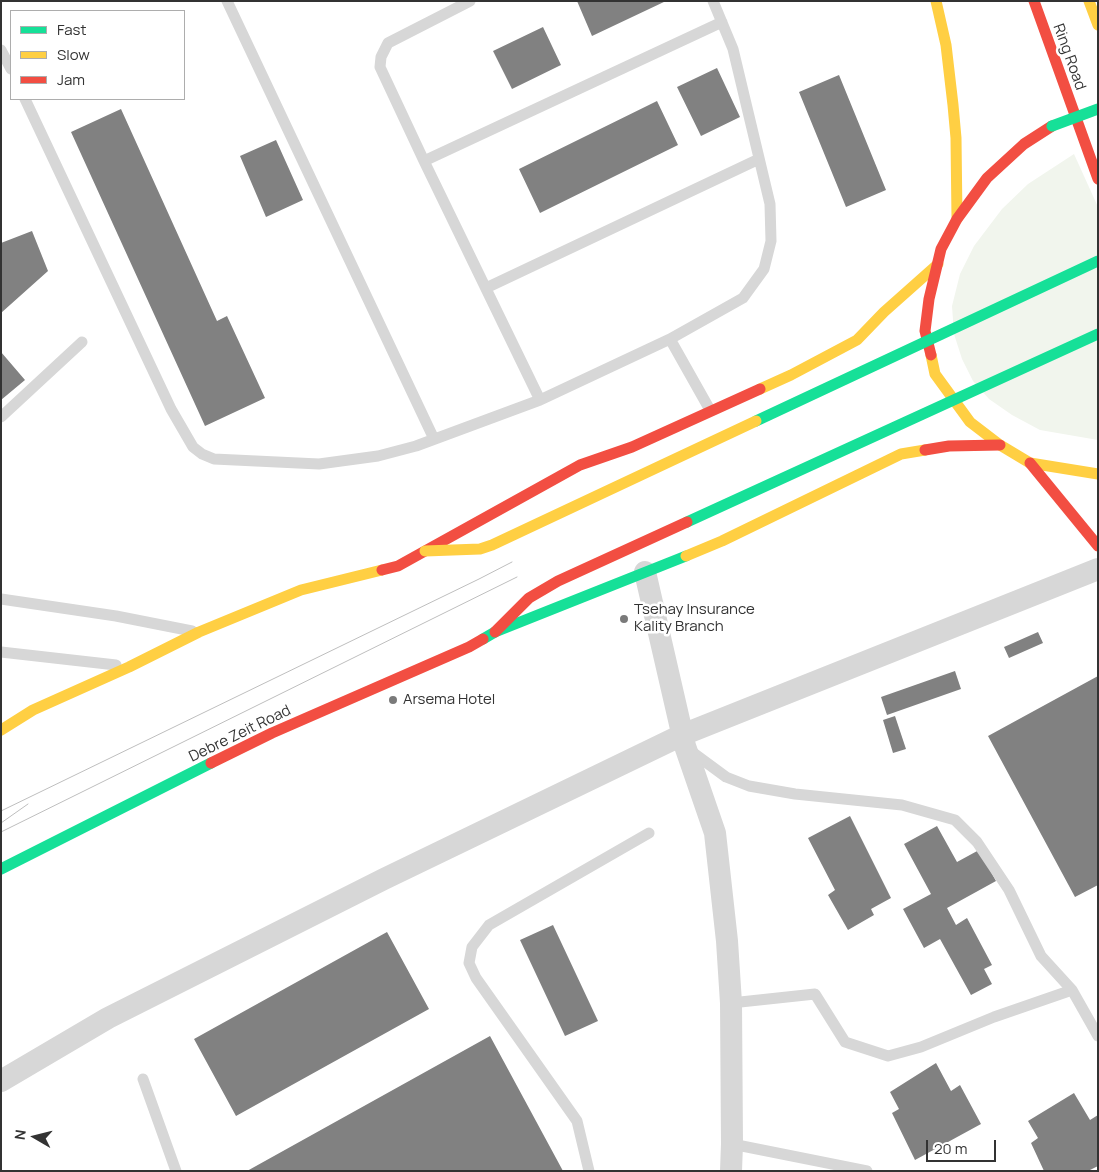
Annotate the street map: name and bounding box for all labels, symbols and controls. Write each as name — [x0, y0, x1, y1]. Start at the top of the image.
legend — [10, 10, 185, 100]
text: Fast — [57, 19, 86, 40]
street label: Ring Road — [1049, 21, 1089, 93]
text: Slow — [57, 44, 90, 65]
text: Jam — [57, 69, 85, 90]
place label: Tsehay Insurance Kality Branch — [634, 601, 755, 636]
marker: Tsehay Insurance Kality Branch — [618, 613, 630, 625]
place label: Arsema Hotel — [403, 691, 495, 709]
marker: Arsema Hotel — [387, 694, 399, 706]
street label: Debre Zeit Road — [186, 702, 294, 766]
north arrow — [10, 1112, 60, 1162]
text: N — [10, 1129, 30, 1141]
scale bar — [929, 1130, 999, 1162]
text: 20 m — [934, 1138, 967, 1159]

